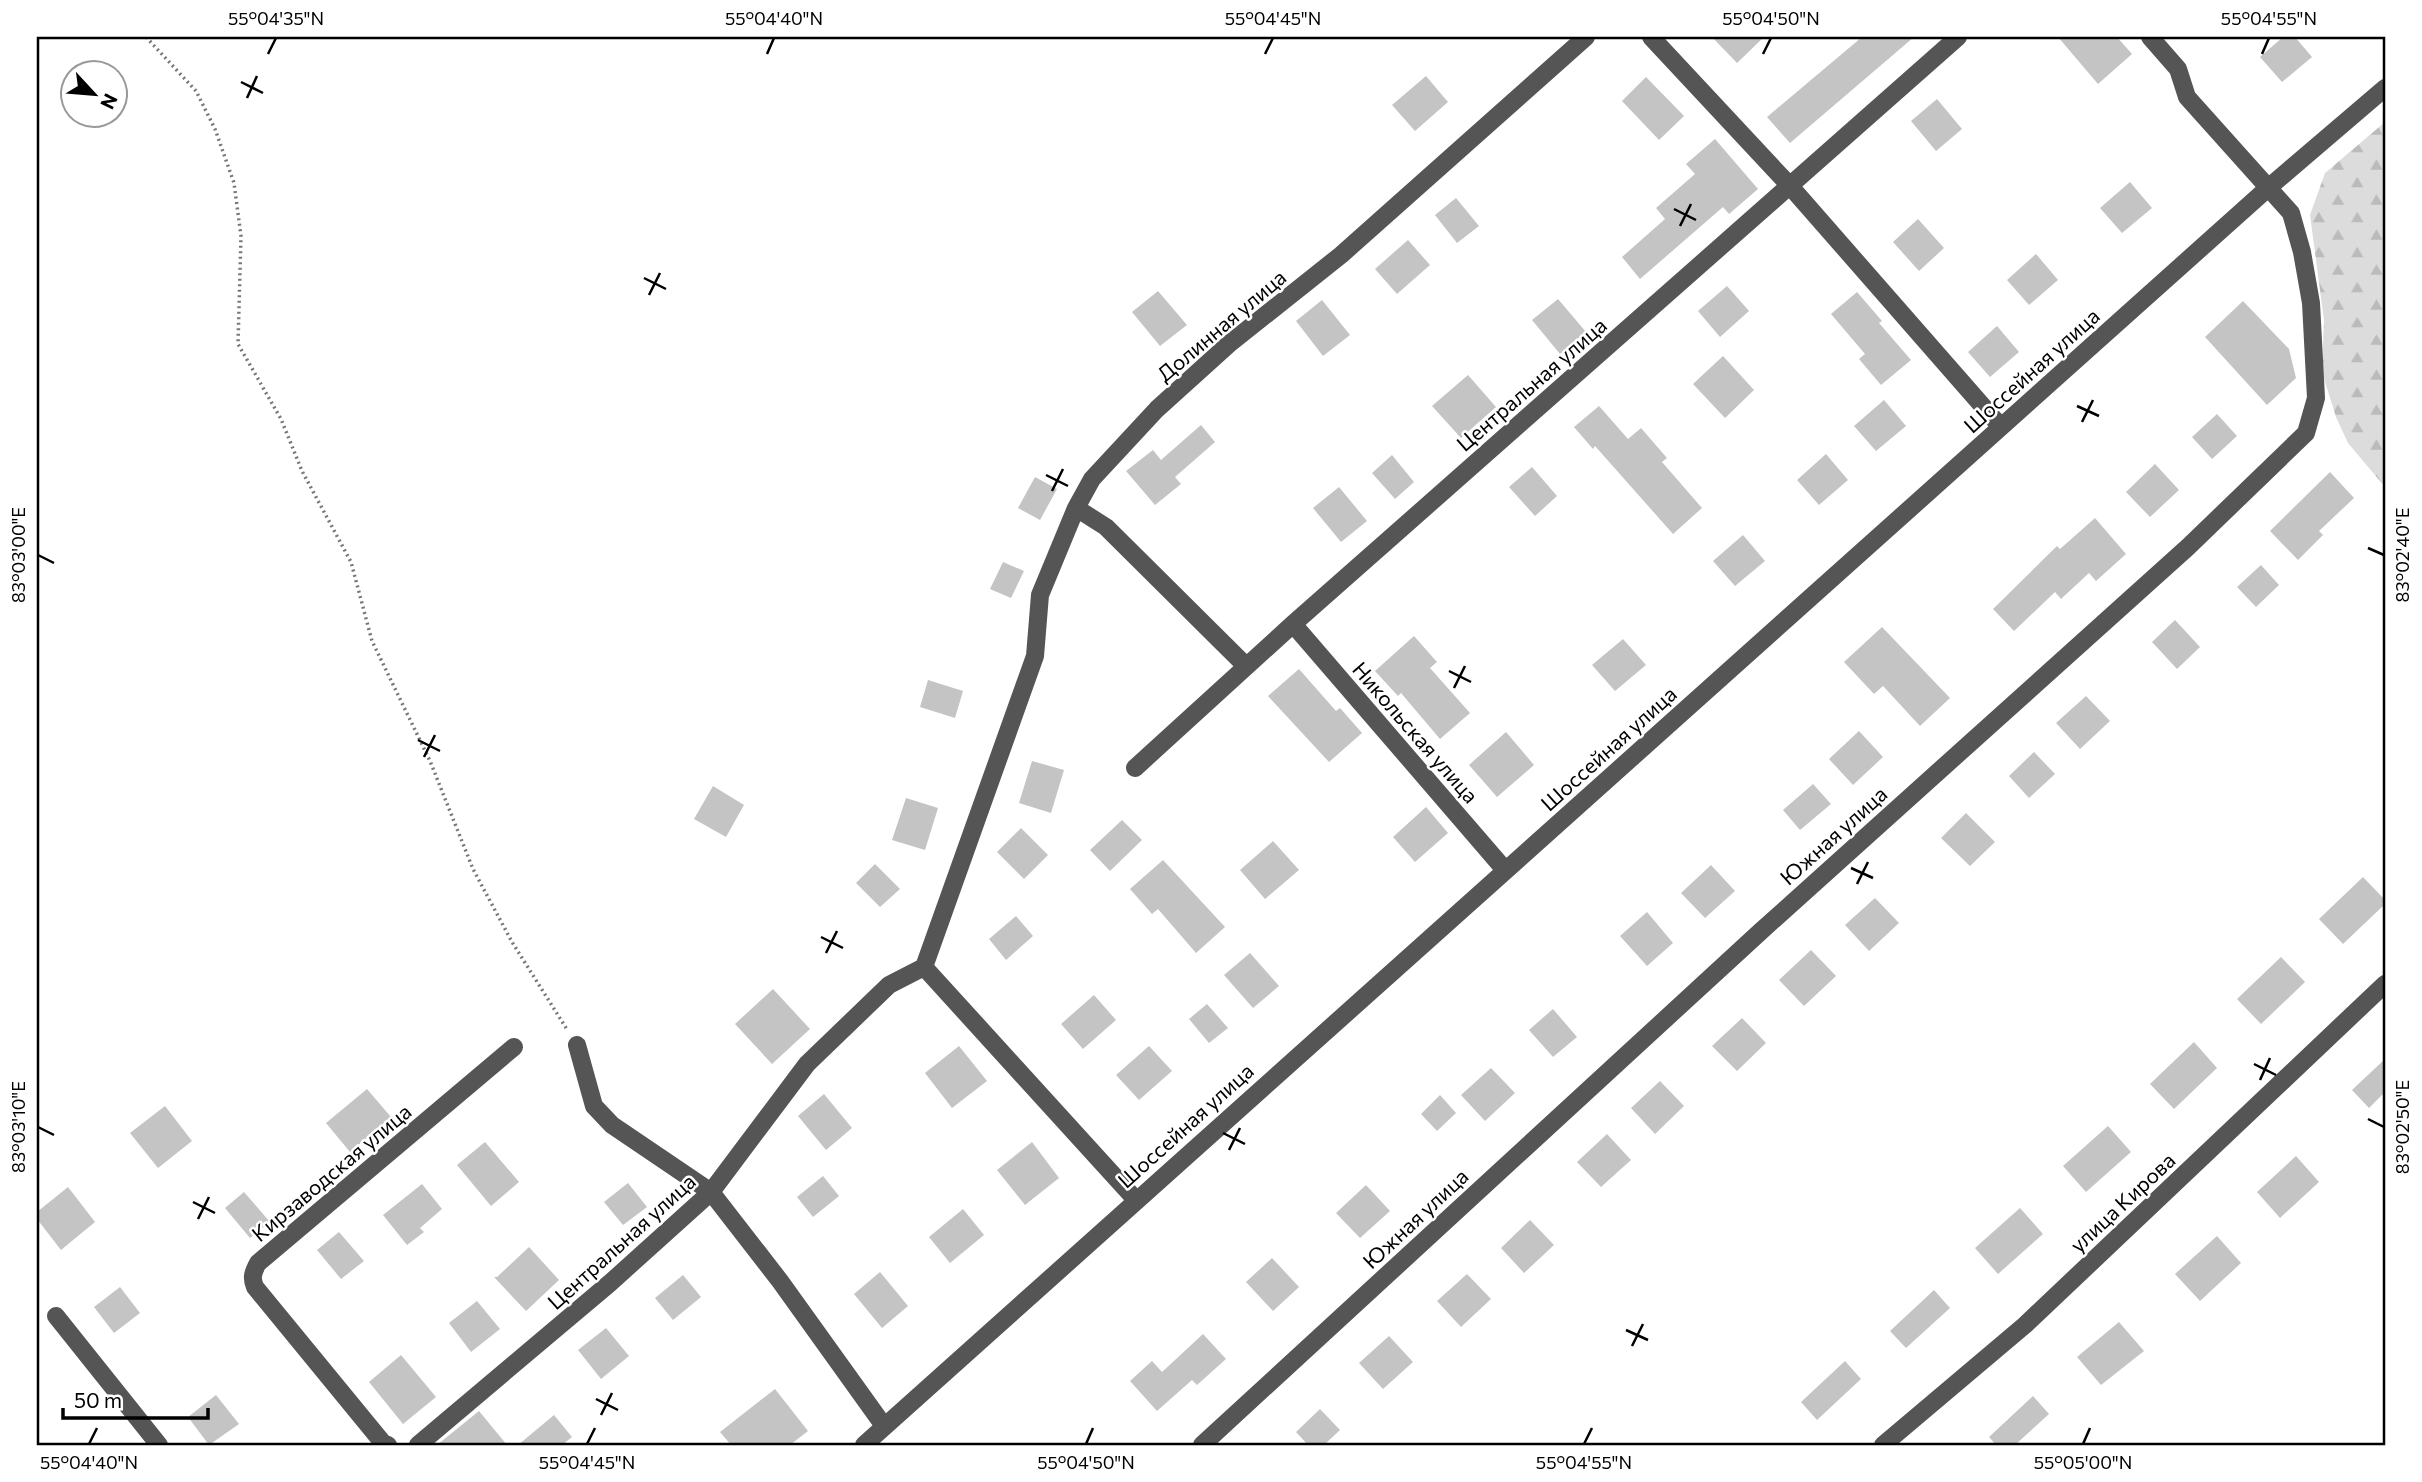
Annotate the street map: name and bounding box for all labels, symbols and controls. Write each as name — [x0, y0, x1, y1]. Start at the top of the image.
text: 55°04'35"N — [228, 7, 324, 29]
text: 55°04'40"N — [725, 7, 823, 29]
text: 55°04'45"N — [1225, 7, 1321, 29]
text: 55°04'50"N — [1722, 7, 1820, 29]
text: 55°04'55"N — [2221, 7, 2317, 29]
north arrow — [60, 60, 130, 130]
text: N — [96, 90, 123, 113]
street label: Долинная улица — [1152, 264, 1290, 386]
street label: Шоссейная улица — [1958, 303, 2104, 437]
street label: Центральная улица — [1451, 312, 1611, 456]
text: 83°03'00"E — [7, 507, 29, 603]
text: 83°02'40"E — [2391, 508, 2413, 602]
street label: Никольская улица — [1348, 656, 1484, 808]
street label: Шоссейная улица — [1535, 681, 1681, 815]
street label: Южная улица — [1775, 781, 1891, 889]
street label: Шоссейная улица — [1112, 1058, 1258, 1192]
text: 83°02'50"E — [2391, 1080, 2413, 1174]
text: 83°03'10"E — [7, 1081, 29, 1173]
street label: Кирзаводская улица — [246, 1098, 416, 1246]
street label: улица Кирова — [2064, 1147, 2180, 1257]
street label: Южная улица — [1357, 1163, 1473, 1273]
street label: Центральная улица — [542, 1168, 700, 1314]
scale bar — [63, 1377, 208, 1421]
text: 50 m — [74, 1387, 122, 1412]
text: 55°04'40"N — [40, 1451, 138, 1473]
text: 55°04'45"N — [539, 1451, 635, 1473]
text: 55°04'50"N — [1037, 1451, 1135, 1473]
text: 55°04'55"N — [1536, 1451, 1632, 1473]
text: 55°05'00"N — [2034, 1451, 2132, 1473]

